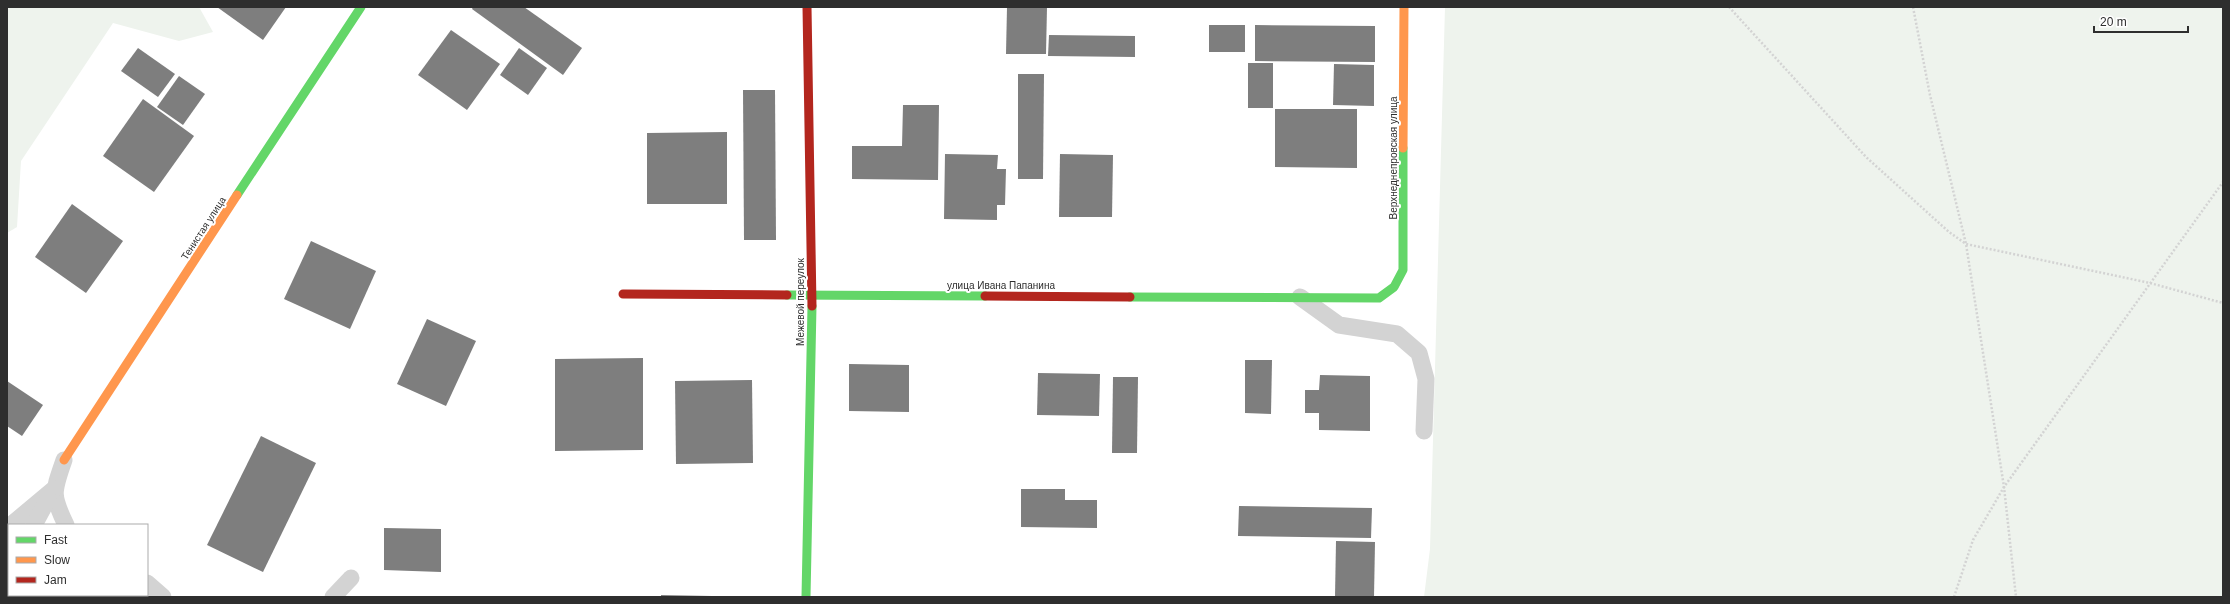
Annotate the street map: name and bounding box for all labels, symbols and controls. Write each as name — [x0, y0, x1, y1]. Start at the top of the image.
scale bar — [2094, 8, 2188, 34]
text: 20 m — [2100, 15, 2127, 29]
street label: Верхнеднепровская улица — [1388, 96, 1399, 220]
street label: Тенистая улица — [179, 194, 228, 262]
street label: Межевой переулок — [795, 257, 806, 346]
street label: улица Ивана Папанина — [947, 280, 1055, 291]
legend — [8, 524, 148, 596]
text: Fast — [44, 533, 68, 547]
text: Slow — [44, 553, 70, 567]
text: Jam — [44, 573, 67, 587]

